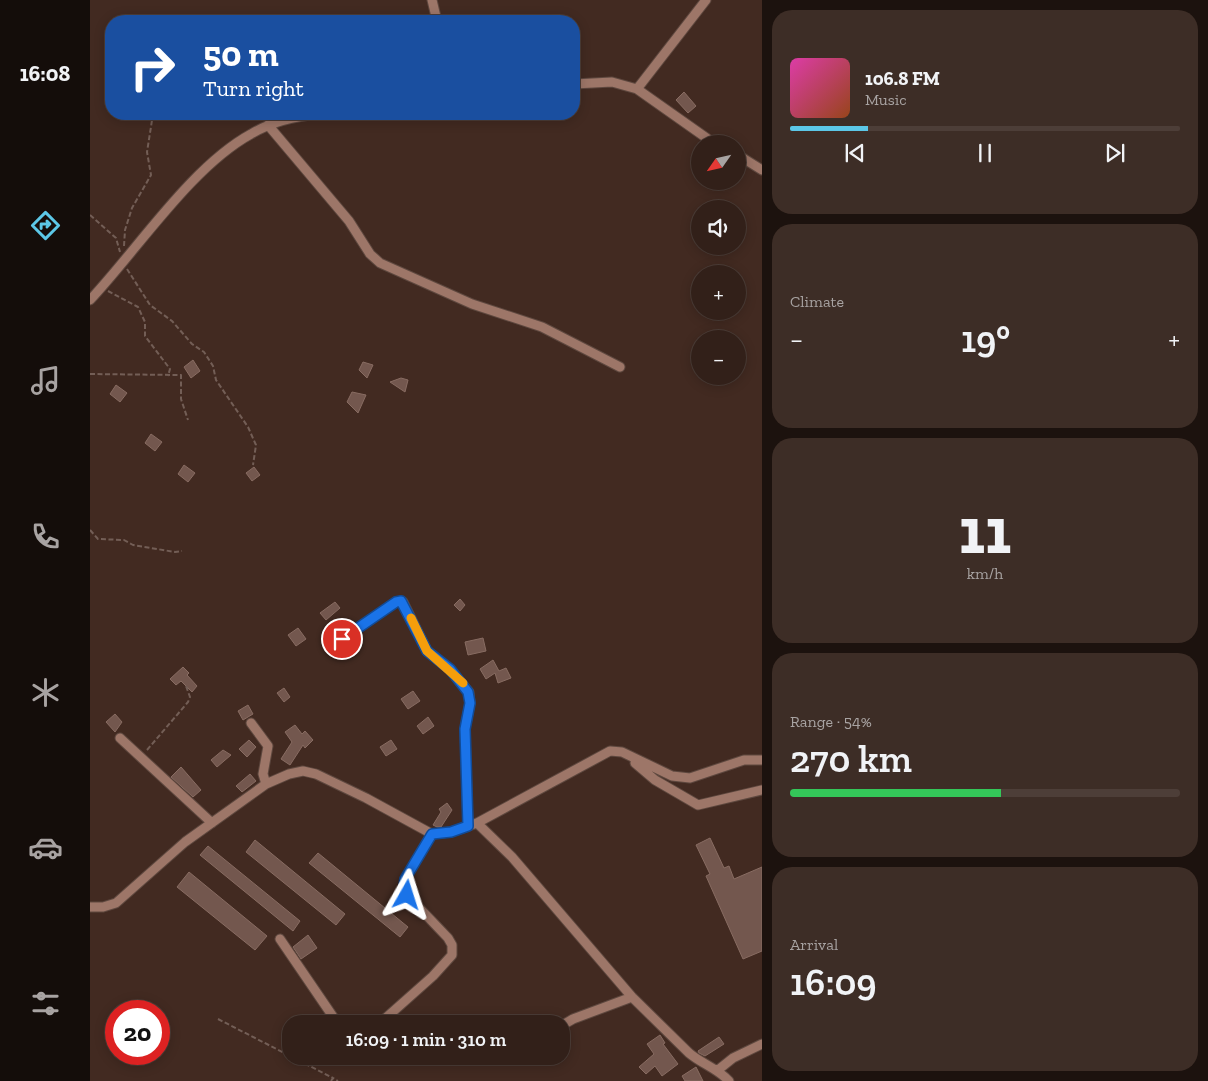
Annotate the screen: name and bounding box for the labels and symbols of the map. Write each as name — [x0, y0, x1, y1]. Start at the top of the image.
north arrow — [691, 135, 746, 190]
pin — [321, 618, 363, 660]
position arrow — [380, 868, 432, 920]
speed limit sign: 20 — [105, 1000, 170, 1065]

